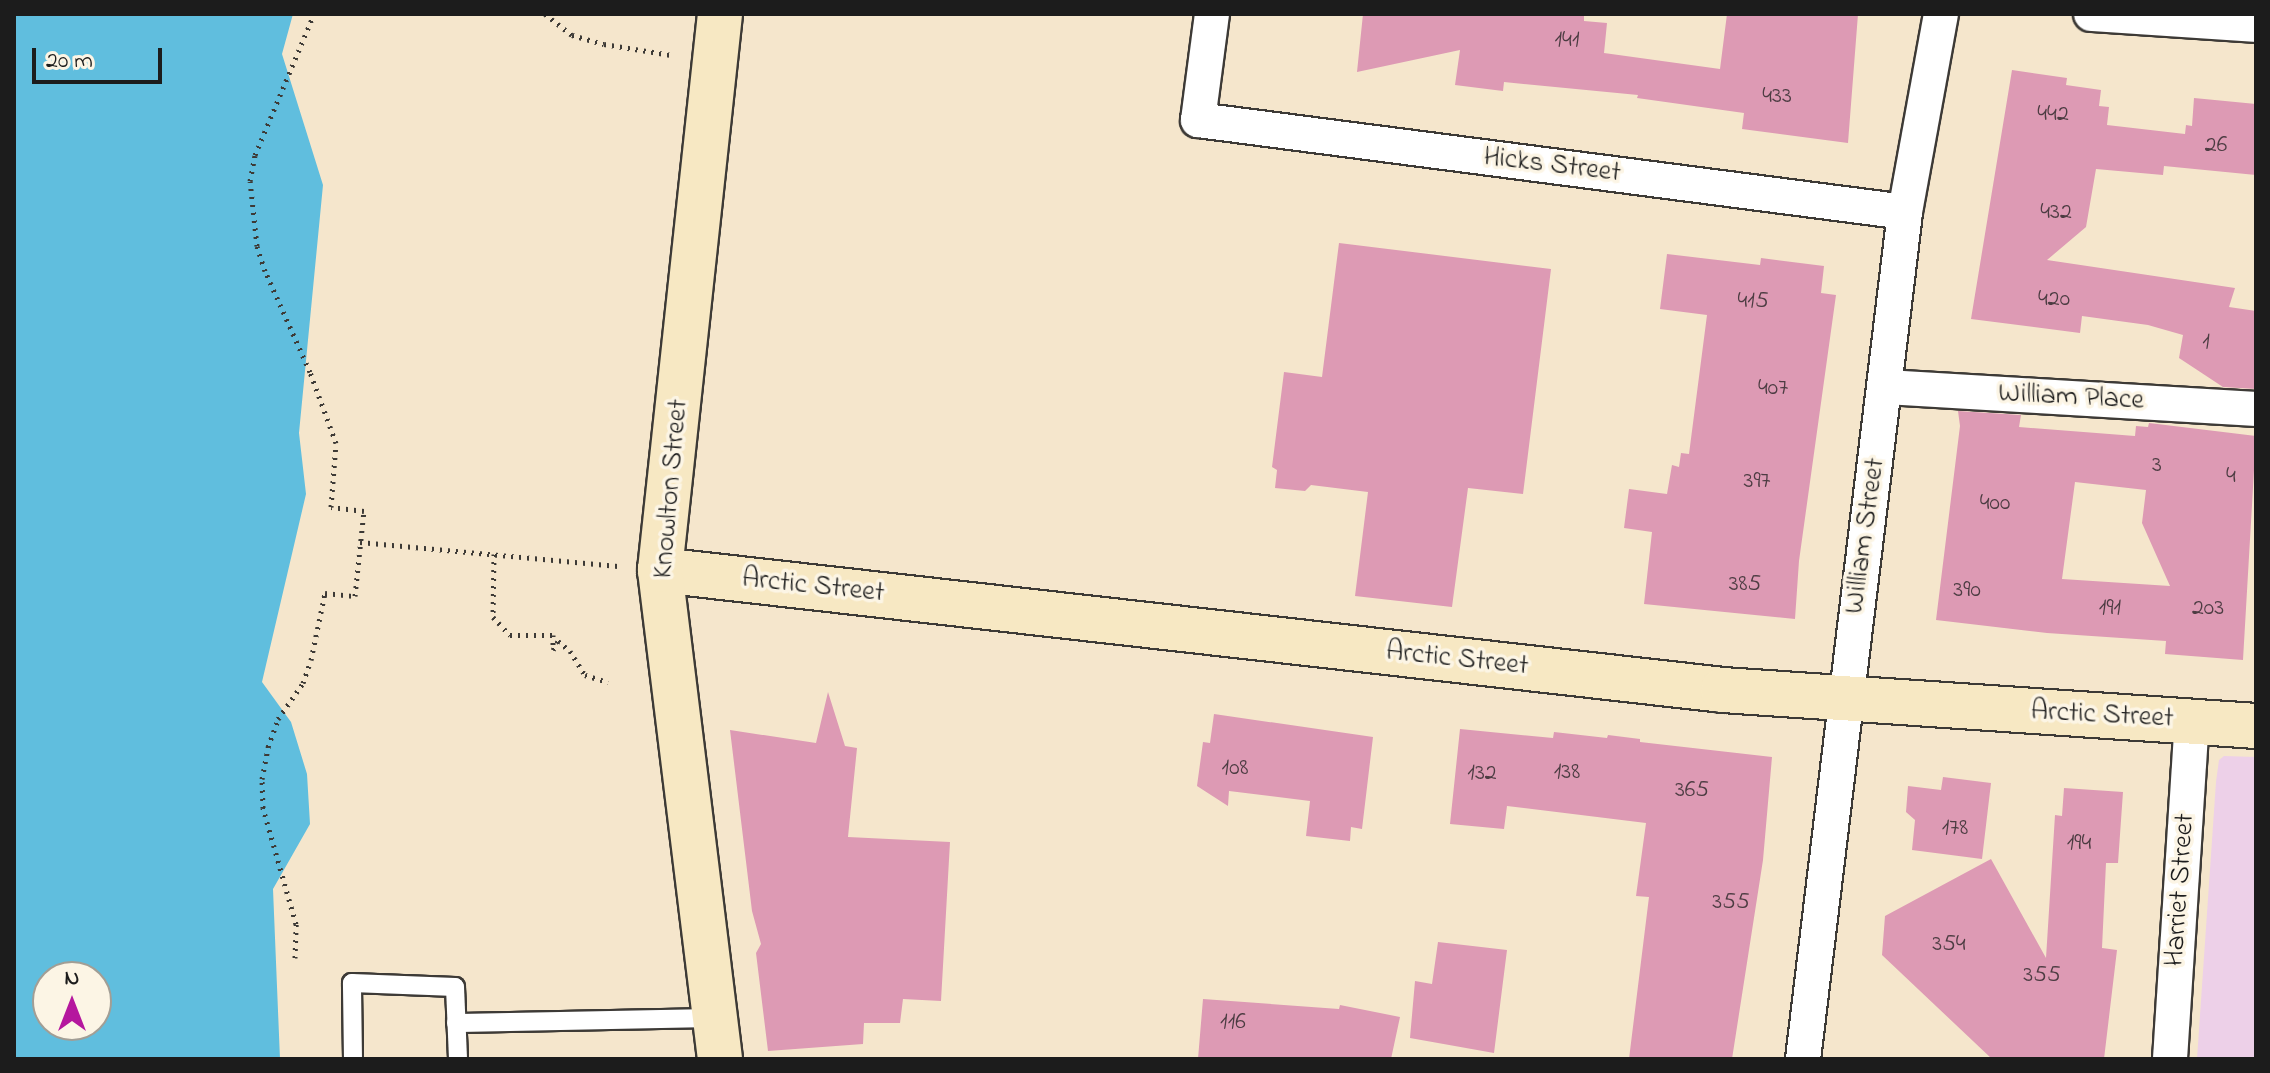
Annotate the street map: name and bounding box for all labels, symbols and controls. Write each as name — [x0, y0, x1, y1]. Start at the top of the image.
house number: 141 — [1554, 27, 1580, 55]
scale bar — [36, 32, 166, 82]
text: 20 m — [46, 44, 93, 79]
house number: 433 — [1762, 83, 1792, 111]
house number: 442 — [2037, 101, 2069, 129]
house number: 26 — [2205, 132, 2227, 160]
street label: Hicks Street — [1482, 141, 1622, 191]
house number: 432 — [2040, 199, 2072, 227]
house number: 420 — [2038, 286, 2070, 314]
house number: 415 — [1737, 288, 1769, 316]
house number: 1 — [2202, 329, 2210, 357]
house number: 407 — [1758, 375, 1788, 403]
street label: William Place — [1997, 377, 2145, 419]
street label: Knowlton Street — [647, 398, 697, 580]
house number: 3 — [2152, 452, 2162, 480]
street label: William Street — [1838, 456, 1894, 616]
house number: 4 — [2226, 463, 2236, 491]
house number: 397 — [1743, 468, 1771, 496]
house number: 400 — [1980, 490, 2010, 518]
street label: Arctic Street — [740, 563, 886, 611]
house number: 385 — [1729, 571, 1761, 599]
house number: 390 — [1953, 577, 1981, 605]
house number: 191 — [2099, 595, 2121, 623]
house number: 203 — [2192, 595, 2224, 623]
street label: Arctic Street — [1384, 636, 1530, 684]
street label: Arctic Street — [2030, 695, 2174, 737]
house number: 108 — [1222, 755, 1248, 783]
house number: 138 — [1554, 759, 1580, 787]
house number: 132 — [1467, 760, 1497, 788]
house number: 365 — [1675, 777, 1709, 805]
street label: Harriet Street — [2159, 812, 2203, 968]
house number: 178 — [1942, 815, 1968, 843]
house number: 194 — [2067, 830, 2091, 858]
house number: 355 — [1712, 889, 1750, 917]
house number: 354 — [1932, 931, 1966, 959]
north arrow — [32, 961, 112, 1041]
house number: 355 — [2023, 962, 2061, 990]
text: N — [65, 963, 79, 995]
house number: 116 — [1220, 1009, 1246, 1037]

